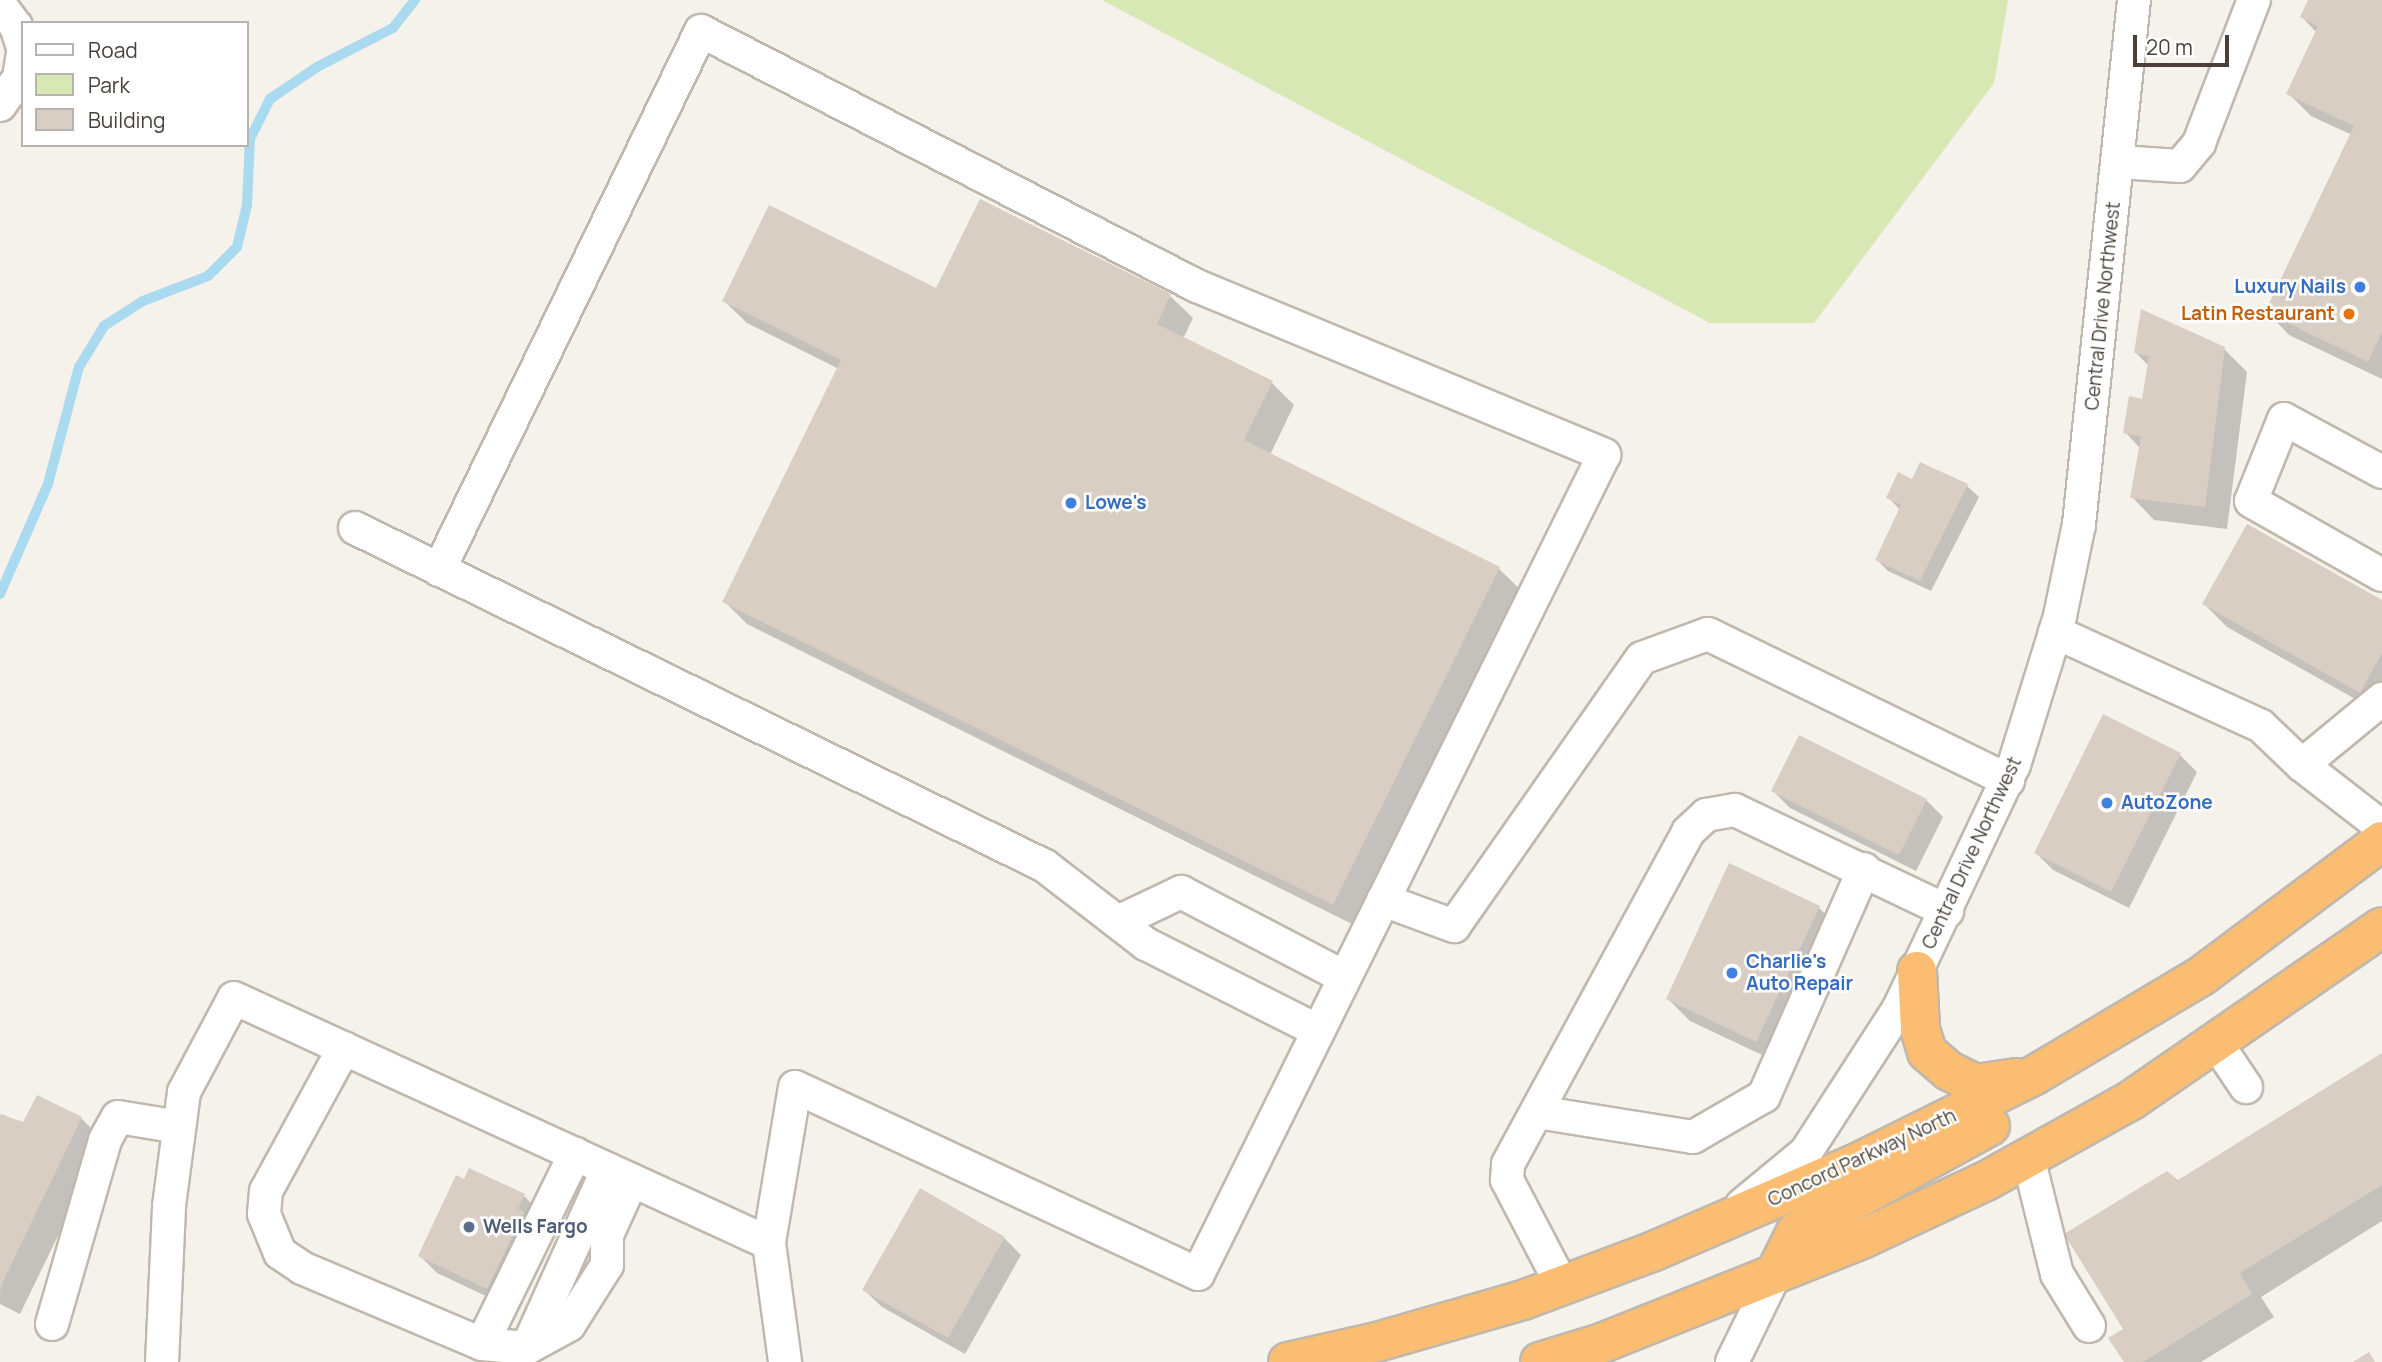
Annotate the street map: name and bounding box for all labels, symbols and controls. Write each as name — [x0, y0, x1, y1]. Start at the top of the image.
legend — [21, 21, 248, 147]
scale bar — [2137, 21, 2233, 65]
text: 20 m — [2146, 33, 2193, 61]
text: Road — [88, 36, 138, 64]
text: Park — [88, 71, 130, 99]
text: Building — [88, 106, 165, 134]
street label: Central Drive Northwest — [2081, 201, 2125, 411]
place label: Luxury Nails — [2234, 276, 2346, 298]
marker: Luxury Nails — [2352, 279, 2368, 295]
place label: Latin Restaurant — [2181, 303, 2335, 325]
marker: Latin Restaurant — [2341, 306, 2357, 322]
place label: Lowe's — [1085, 492, 1147, 514]
marker: Lowe's — [1063, 495, 1079, 511]
street label: Central Drive Northwest — [1917, 753, 2027, 953]
place label: AutoZone — [2121, 792, 2213, 814]
marker: AutoZone — [2099, 795, 2115, 811]
place label: Charlie's Auto Repair — [1746, 951, 1853, 995]
marker: Charlie's Auto Repair — [1724, 965, 1740, 981]
street label: Concord Parkway North — [1764, 1104, 1960, 1212]
place label: Wells Fargo — [483, 1216, 588, 1238]
marker: Wells Fargo — [461, 1219, 477, 1235]

